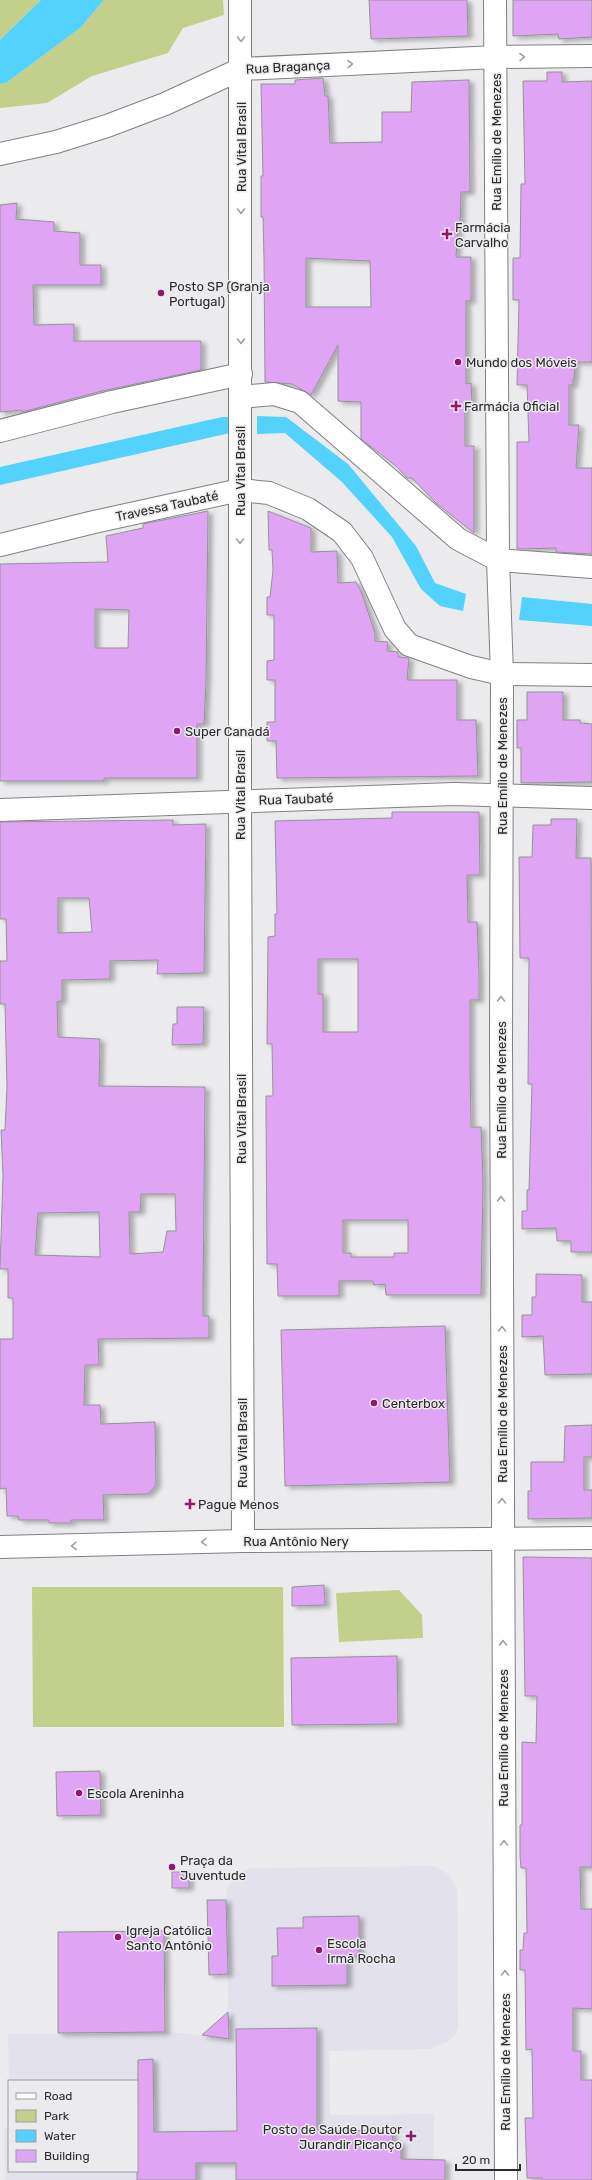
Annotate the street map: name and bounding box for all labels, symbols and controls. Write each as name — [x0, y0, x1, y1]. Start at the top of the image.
one-way arrow — [237, 36, 245, 42]
one-way arrow — [519, 53, 525, 62]
street label: Rua Bragança — [245, 57, 331, 78]
one-way arrow — [347, 60, 353, 68]
street label: Rua Emílio de Menezes — [489, 73, 504, 211]
street label: Rua Vital Brasil — [234, 102, 249, 192]
one-way arrow — [237, 208, 245, 214]
place label: Farmácia Carvalho — [455, 220, 511, 250]
marker: Farmácia Carvalho — [442, 229, 452, 239]
place label: Posto SP (Granja Portugal) — [169, 279, 270, 310]
marker: Posto SP (Granja Portugal) — [156, 288, 166, 298]
one-way arrow — [237, 338, 245, 344]
place label: Mundo dos Móveis — [466, 355, 577, 370]
marker: Mundo dos Móveis — [453, 357, 463, 367]
place label: Farmácia Oficial — [464, 399, 559, 414]
marker: Farmácia Oficial — [451, 401, 461, 411]
street label: Rua Vital Brasil — [233, 426, 248, 516]
street label: Travessa Taubaté — [114, 488, 220, 524]
one-way arrow — [236, 538, 244, 544]
street label: Rua Emílio de Menezes — [495, 697, 510, 835]
place label: Super Canadá — [185, 724, 270, 739]
marker: Super Canadá — [172, 726, 182, 736]
street label: Rua Vital Brasil — [233, 750, 248, 840]
street label: Rua Taubaté — [258, 790, 334, 808]
one-way arrow — [497, 996, 505, 1002]
street label: Rua Emílio de Menezes — [494, 1021, 509, 1159]
street label: Rua Vital Brasil — [234, 1074, 249, 1164]
one-way arrow — [497, 1196, 505, 1202]
one-way arrow — [498, 1326, 506, 1332]
street label: Rua Emílio de Menezes — [495, 1345, 510, 1483]
place label: Centerbox — [382, 1396, 445, 1411]
street label: Rua Vital Brasil — [235, 1398, 250, 1488]
marker: Centerbox — [369, 1398, 379, 1408]
place label: Pague Menos — [198, 1497, 279, 1513]
one-way arrow — [498, 1498, 506, 1504]
marker: Pague Menos — [185, 1499, 195, 1509]
street label: Rua Antônio Nery — [243, 1534, 349, 1549]
one-way arrow — [201, 1538, 207, 1546]
one-way arrow — [71, 1541, 77, 1550]
one-way arrow — [499, 1640, 507, 1646]
street label: Rua Emílio de Menezes — [496, 1669, 511, 1807]
place label: Escola Areninha — [87, 1786, 184, 1801]
marker: Escola Areninha — [74, 1788, 84, 1798]
one-way arrow — [500, 1840, 508, 1846]
place label: Praça da Juventude — [180, 1853, 246, 1883]
marker: Praça da Juventude — [167, 1862, 177, 1872]
place label: Igreja Católica Santo Antônio — [126, 1923, 212, 1953]
marker: Igreja Católica Santo Antônio — [113, 1932, 123, 1942]
place label: Escola Irmã Rocha — [327, 1936, 396, 1966]
marker: Escola Irmã Rocha — [314, 1945, 324, 1955]
one-way arrow — [501, 1970, 509, 1976]
street label: Rua Emílio de Menezes — [498, 1993, 513, 2131]
legend — [8, 2080, 138, 2172]
text: Road — [44, 2089, 72, 2103]
text: Park — [44, 2109, 70, 2123]
place label: Posto de Saúde Doutor Jurandir Picanço — [263, 2122, 402, 2152]
text: Water — [44, 2129, 76, 2143]
marker: Posto de Saúde Doutor Jurandir Picanço — [405, 2130, 417, 2142]
scale bar — [456, 2146, 520, 2172]
text: Building — [44, 2149, 90, 2163]
text: 20 m — [462, 2153, 490, 2167]

